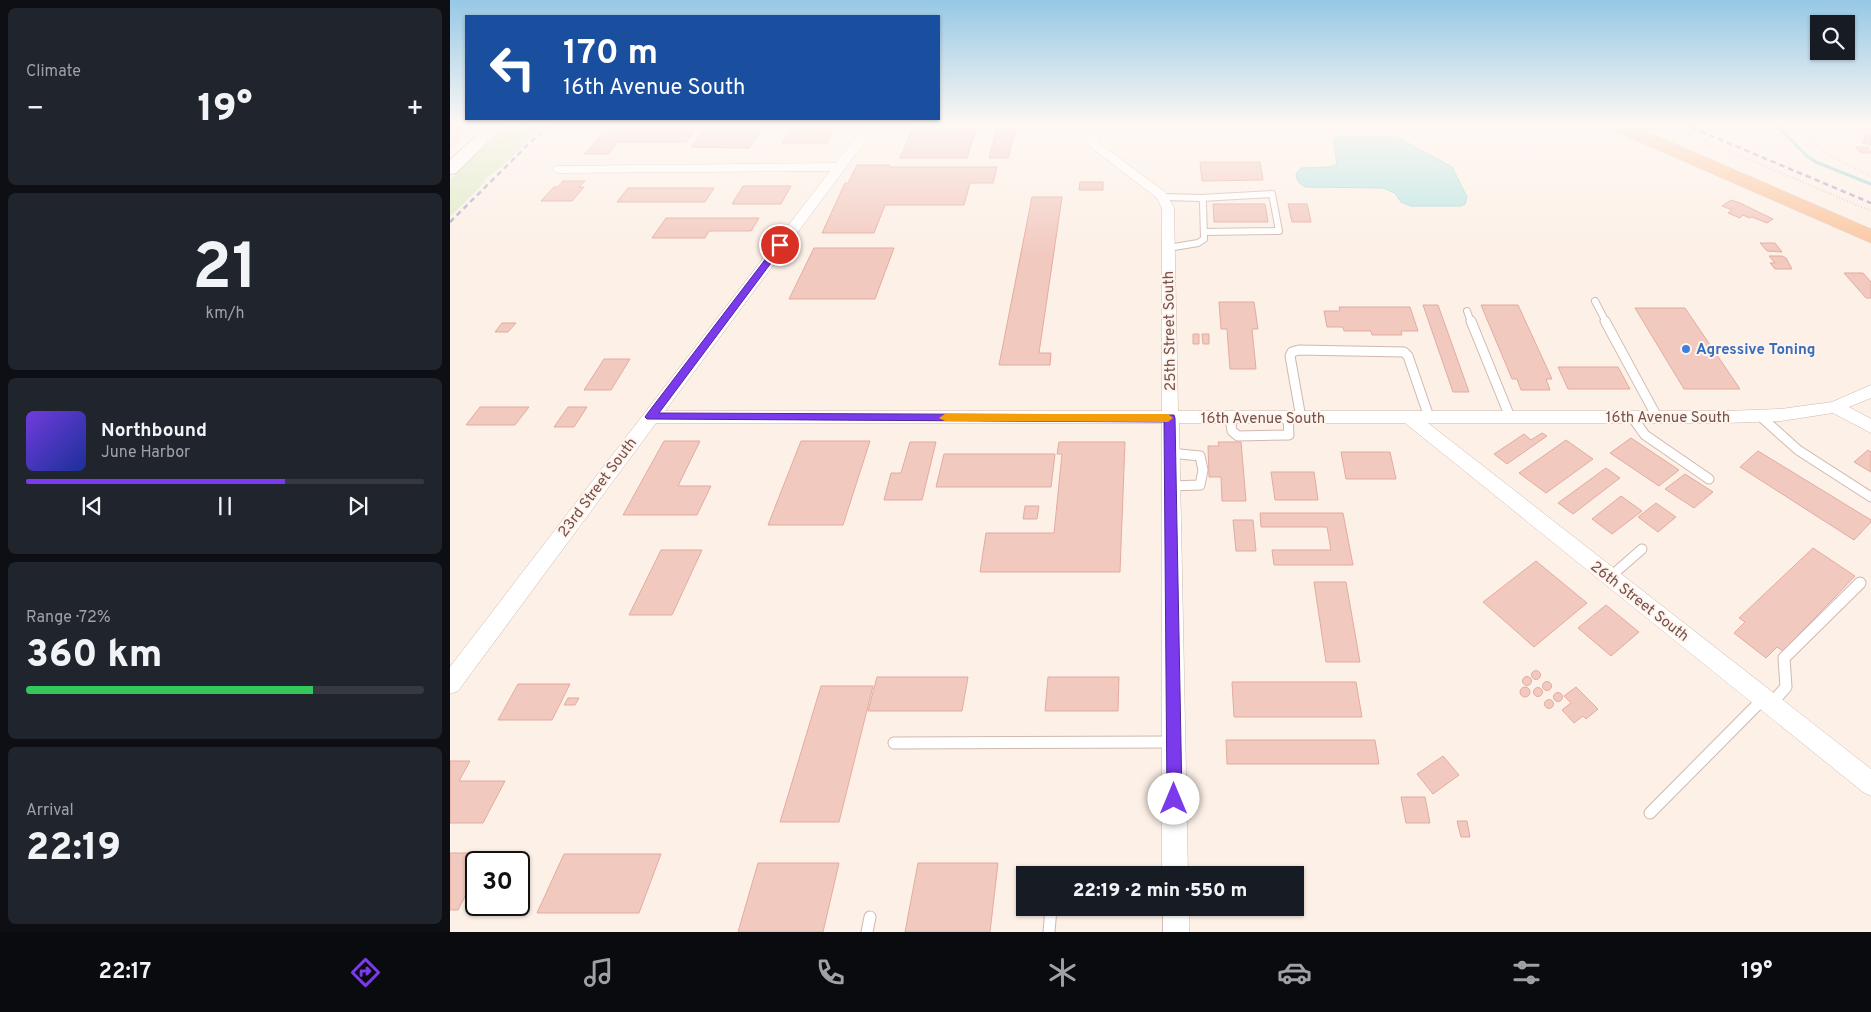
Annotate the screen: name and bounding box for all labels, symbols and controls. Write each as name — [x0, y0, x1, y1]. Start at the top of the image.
map controls — [1810, 15, 1855, 60]
button: search — [1810, 15, 1855, 60]
text: 170 m — [563, 32, 658, 76]
icon: left — [480, 35, 545, 100]
text: Climate — [26, 62, 81, 82]
text: 16th Avenue South — [563, 75, 745, 102]
text: 19° — [197, 86, 253, 135]
text: − — [26, 92, 44, 128]
text: + — [406, 92, 424, 128]
pin — [759, 224, 801, 266]
text: 21 — [192, 230, 258, 312]
icon: arrive — [766, 231, 794, 259]
street label: 25th Street South — [1160, 271, 1181, 391]
text: km/h — [206, 304, 244, 324]
place label: Agressive Toning — [1696, 341, 1816, 360]
marker: Agressive Toning — [1680, 343, 1692, 355]
street label: 16th Avenue South — [1606, 409, 1730, 428]
street label: 16th Avenue South — [1201, 410, 1325, 429]
text: Northbound — [101, 419, 207, 443]
street label: 23rd Street South — [555, 434, 642, 541]
text: June Harbor — [101, 443, 190, 463]
icon: previous — [78, 492, 106, 520]
icon: pause — [211, 492, 239, 520]
icon: next — [344, 492, 372, 520]
street label: 26th Street South — [1586, 558, 1692, 646]
text: Range · 72% — [26, 608, 111, 628]
text: 360 km — [26, 632, 162, 681]
position arrow — [1147, 772, 1199, 824]
text: Arrival — [26, 801, 74, 821]
text: 22:19 — [26, 825, 121, 874]
speed limit sign: 30 — [465, 851, 530, 916]
text: 22:19 · 2 min · 550 m — [1073, 879, 1247, 903]
icon: directions — [348, 955, 383, 990]
icon: music — [581, 955, 616, 990]
icon: phone — [813, 955, 848, 990]
icon: climate — [1045, 955, 1080, 990]
icon: car — [1277, 955, 1312, 990]
icon: filters — [1509, 955, 1544, 990]
text: 22:17 — [99, 959, 151, 986]
text: 19° — [1741, 959, 1772, 986]

